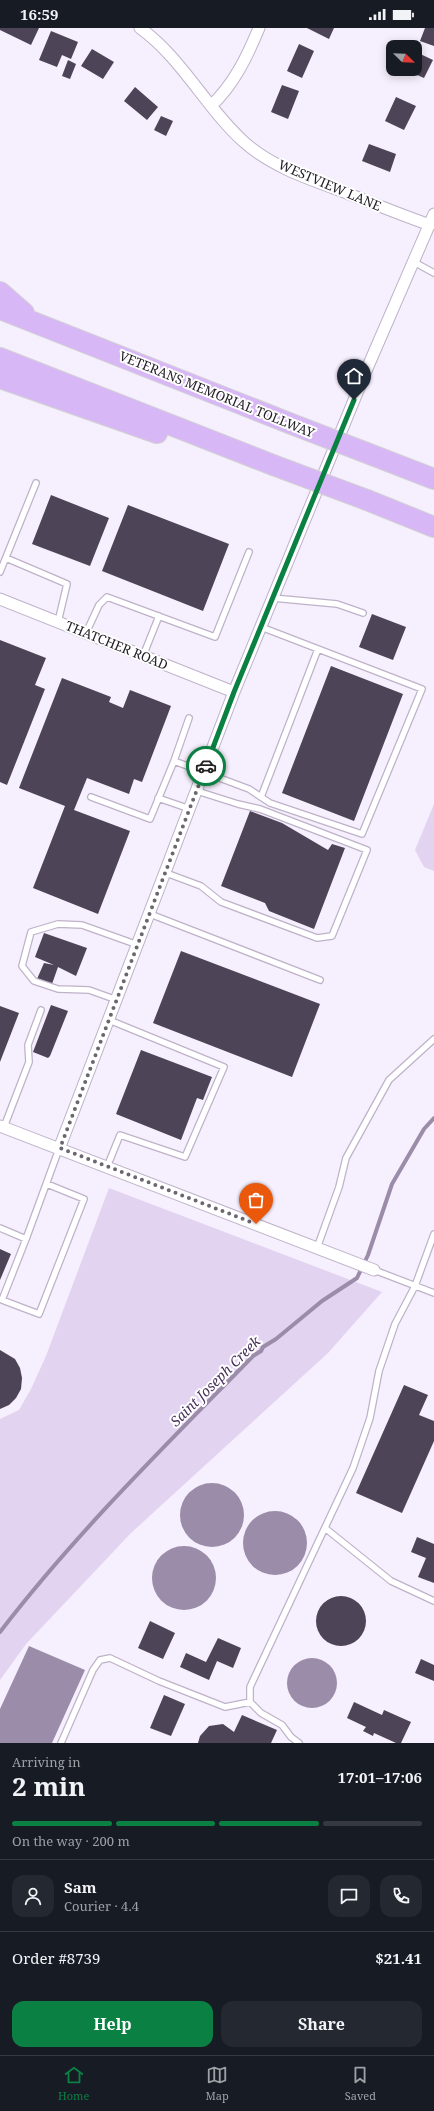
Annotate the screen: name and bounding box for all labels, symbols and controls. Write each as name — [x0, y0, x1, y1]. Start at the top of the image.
text: 16:59 — [20, 4, 58, 24]
north arrow — [386, 40, 422, 76]
map controls — [386, 40, 422, 76]
street label: WESTVIEW LANE — [276, 155, 384, 215]
street label: VETERANS MEMORIAL TOLLWAY — [117, 346, 318, 442]
pin — [337, 359, 371, 400]
icon: home — [343, 365, 365, 387]
street label: THATCHER ROAD — [63, 616, 171, 674]
courier — [186, 746, 226, 786]
icon: car — [195, 755, 217, 777]
pin — [239, 1183, 273, 1224]
icon: bag — [245, 1189, 267, 1211]
water label: Saint Joseph Creek — [166, 1331, 265, 1430]
text: Arriving in — [12, 1753, 81, 1771]
text: 17:01–17:06 — [338, 1767, 422, 1787]
text: 2 min — [12, 1768, 86, 1804]
text: On the way · 200 m — [12, 1832, 130, 1850]
button: person — [12, 1875, 54, 1917]
button: chat — [328, 1875, 370, 1917]
button: phone — [380, 1875, 422, 1917]
text: Sam — [64, 1877, 96, 1897]
text: Courier · 4.4 — [64, 1897, 139, 1915]
text: Order #8739 — [12, 1948, 100, 1968]
text: $21.41 — [375, 1948, 422, 1968]
button: Help — [12, 2001, 213, 2047]
button: Share — [221, 2001, 422, 2047]
tab: Home — [58, 2064, 89, 2103]
tab: Map — [205, 2064, 229, 2103]
tab: Saved — [345, 2064, 376, 2103]

